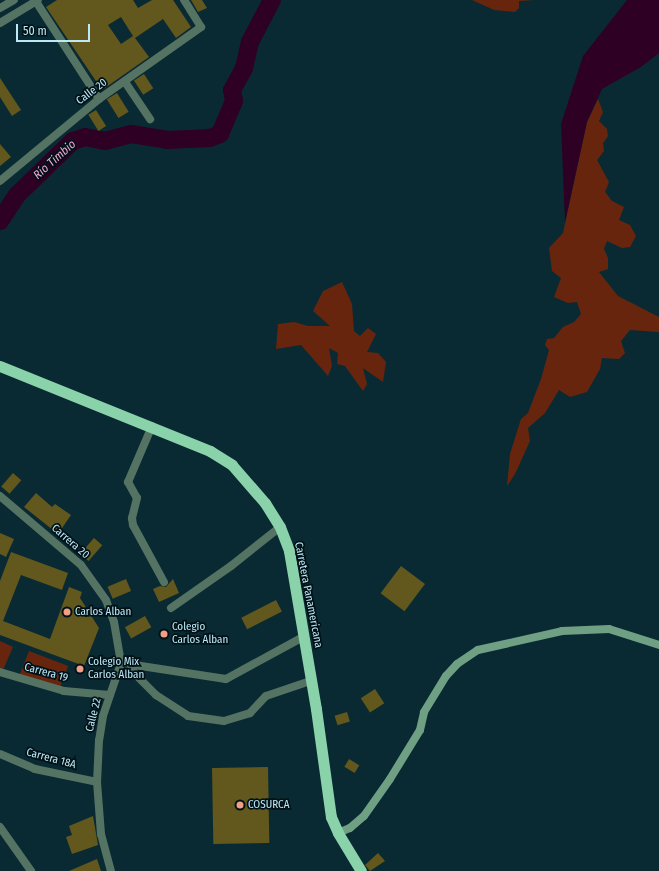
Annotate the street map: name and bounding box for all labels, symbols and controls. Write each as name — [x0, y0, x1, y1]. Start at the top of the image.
scale bar — [18, 16, 92, 42]
text: 50 m — [23, 24, 47, 38]
street label: Calle 20 — [74, 76, 110, 108]
water label: Río Timbio — [31, 137, 79, 183]
street label: Carrera 20 — [48, 522, 92, 562]
street label: Carretera Panamericana — [291, 541, 325, 649]
place label: Carlos Alban — [75, 605, 131, 619]
marker: Carlos Alban — [62, 607, 72, 617]
place label: Colegio Carlos Alban — [172, 621, 228, 647]
marker: Colegio Carlos Alban — [159, 629, 169, 639]
place label: Colegio Mix Carlos Alban — [88, 656, 144, 682]
street label: Carrera 19 — [23, 661, 69, 685]
marker: Colegio Mix Carlos Alban — [75, 664, 85, 674]
street label: Calle 22 — [83, 697, 105, 733]
street label: Carrera 18A — [25, 746, 77, 772]
place label: COSURCA — [248, 798, 289, 812]
marker: COSURCA — [235, 800, 245, 810]

